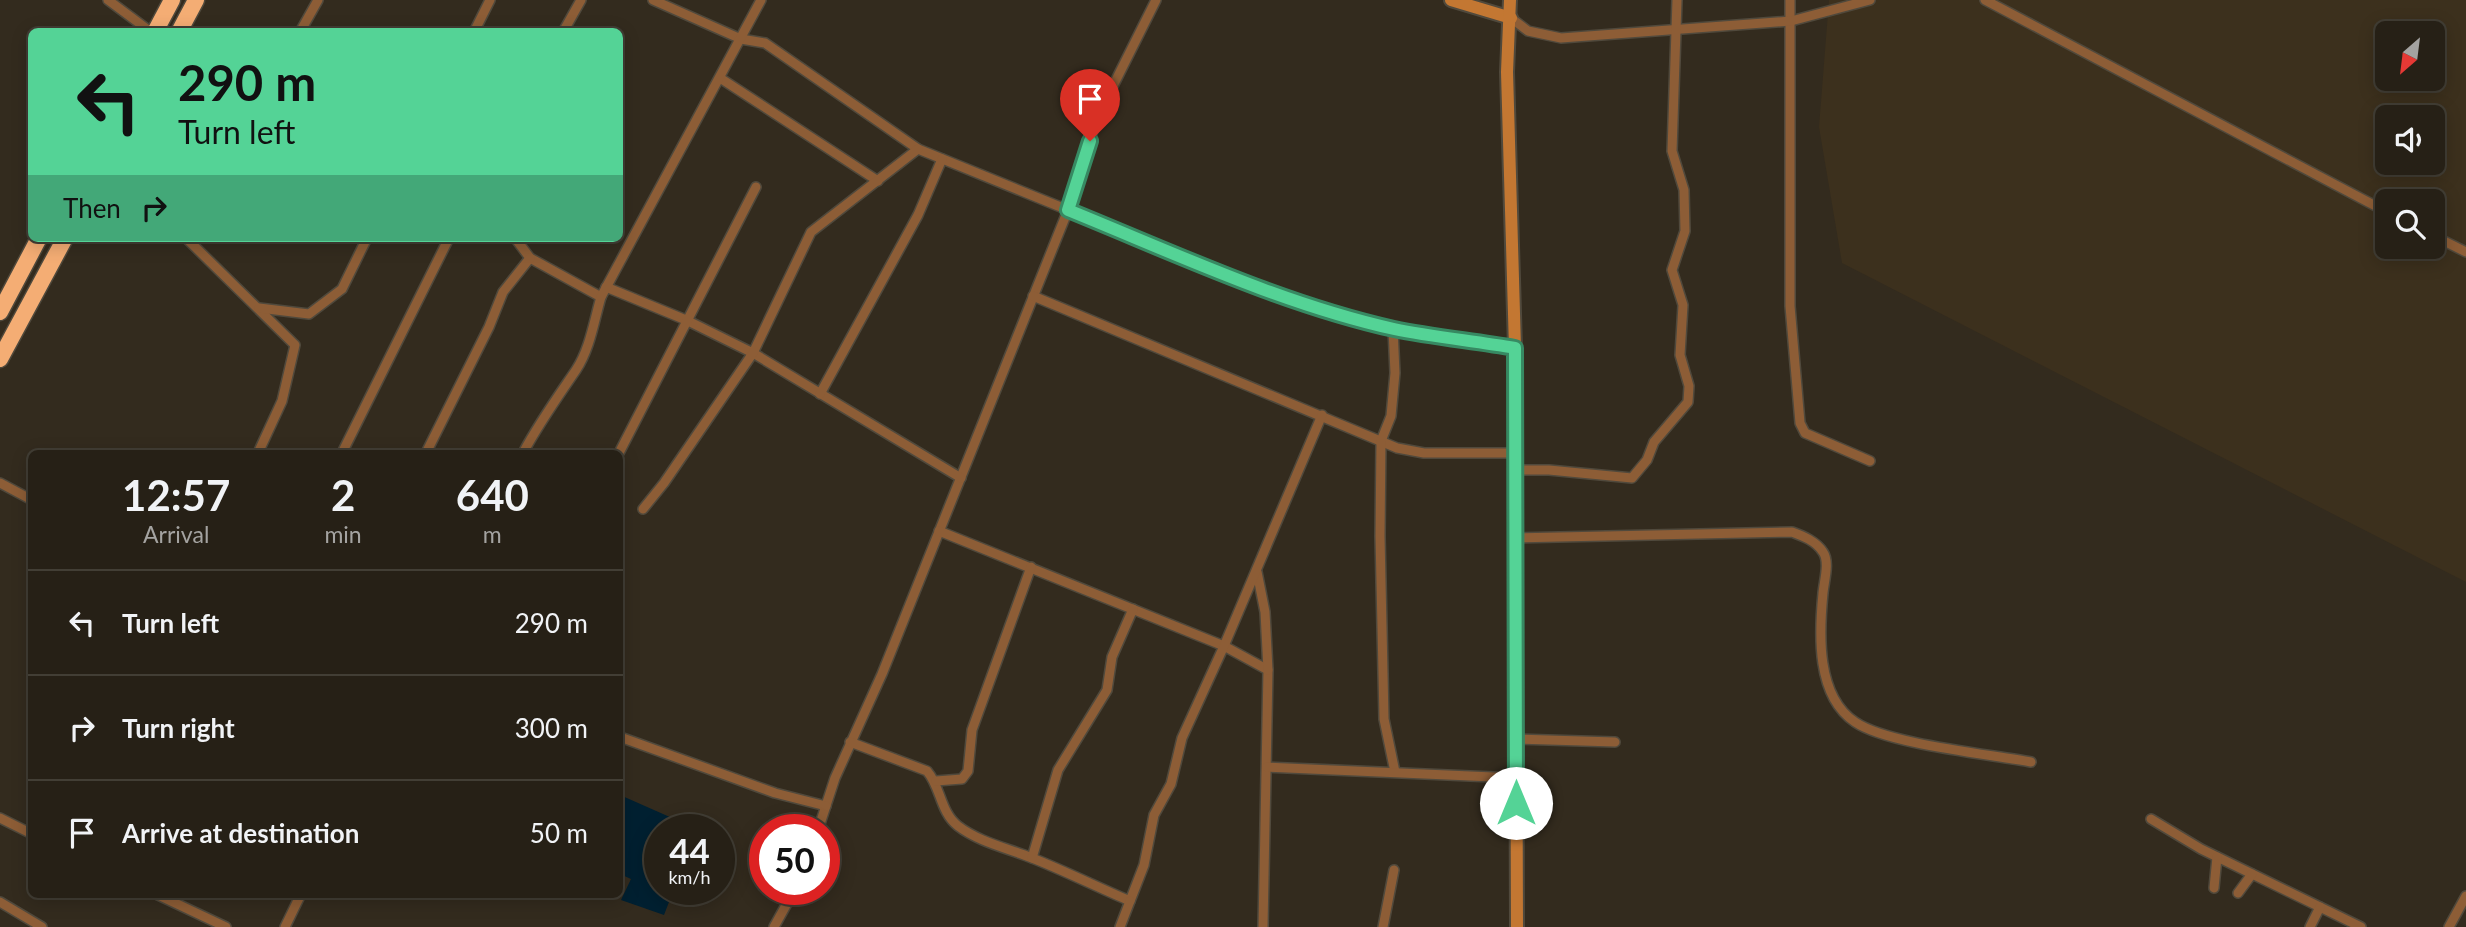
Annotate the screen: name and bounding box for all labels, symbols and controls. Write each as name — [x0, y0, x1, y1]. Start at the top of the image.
north arrow — [2375, 21, 2445, 91]
map controls — [2375, 21, 2445, 259]
text: 290 m — [178, 53, 316, 111]
icon: left — [63, 56, 154, 147]
pin — [1060, 69, 1120, 141]
icon: arrive — [1071, 80, 1109, 118]
button: sound — [2375, 105, 2445, 175]
text: Turn left — [178, 112, 295, 151]
icon: right — [135, 189, 173, 227]
button: search — [2375, 189, 2445, 259]
text: Then — [63, 192, 121, 224]
text: 12:57 — [122, 470, 230, 520]
text: 2 — [331, 470, 355, 520]
text: 640 — [456, 470, 529, 520]
text: Arrival — [143, 520, 209, 548]
text: min — [324, 520, 362, 548]
text: m — [483, 520, 502, 548]
icon: left — [63, 604, 101, 642]
text: Turn left — [122, 607, 219, 639]
text: 290 m — [515, 607, 588, 639]
icon: right — [63, 709, 101, 747]
text: Turn right — [122, 712, 235, 744]
text: 300 m — [515, 712, 588, 744]
position arrow — [1479, 766, 1553, 840]
icon: arrive — [63, 814, 101, 852]
speed limit sign: 50 — [749, 814, 840, 905]
text: Arrive at destination — [122, 817, 359, 849]
text: 50 m — [530, 817, 588, 849]
text: 44 — [669, 829, 710, 871]
text: km/h — [668, 866, 711, 888]

